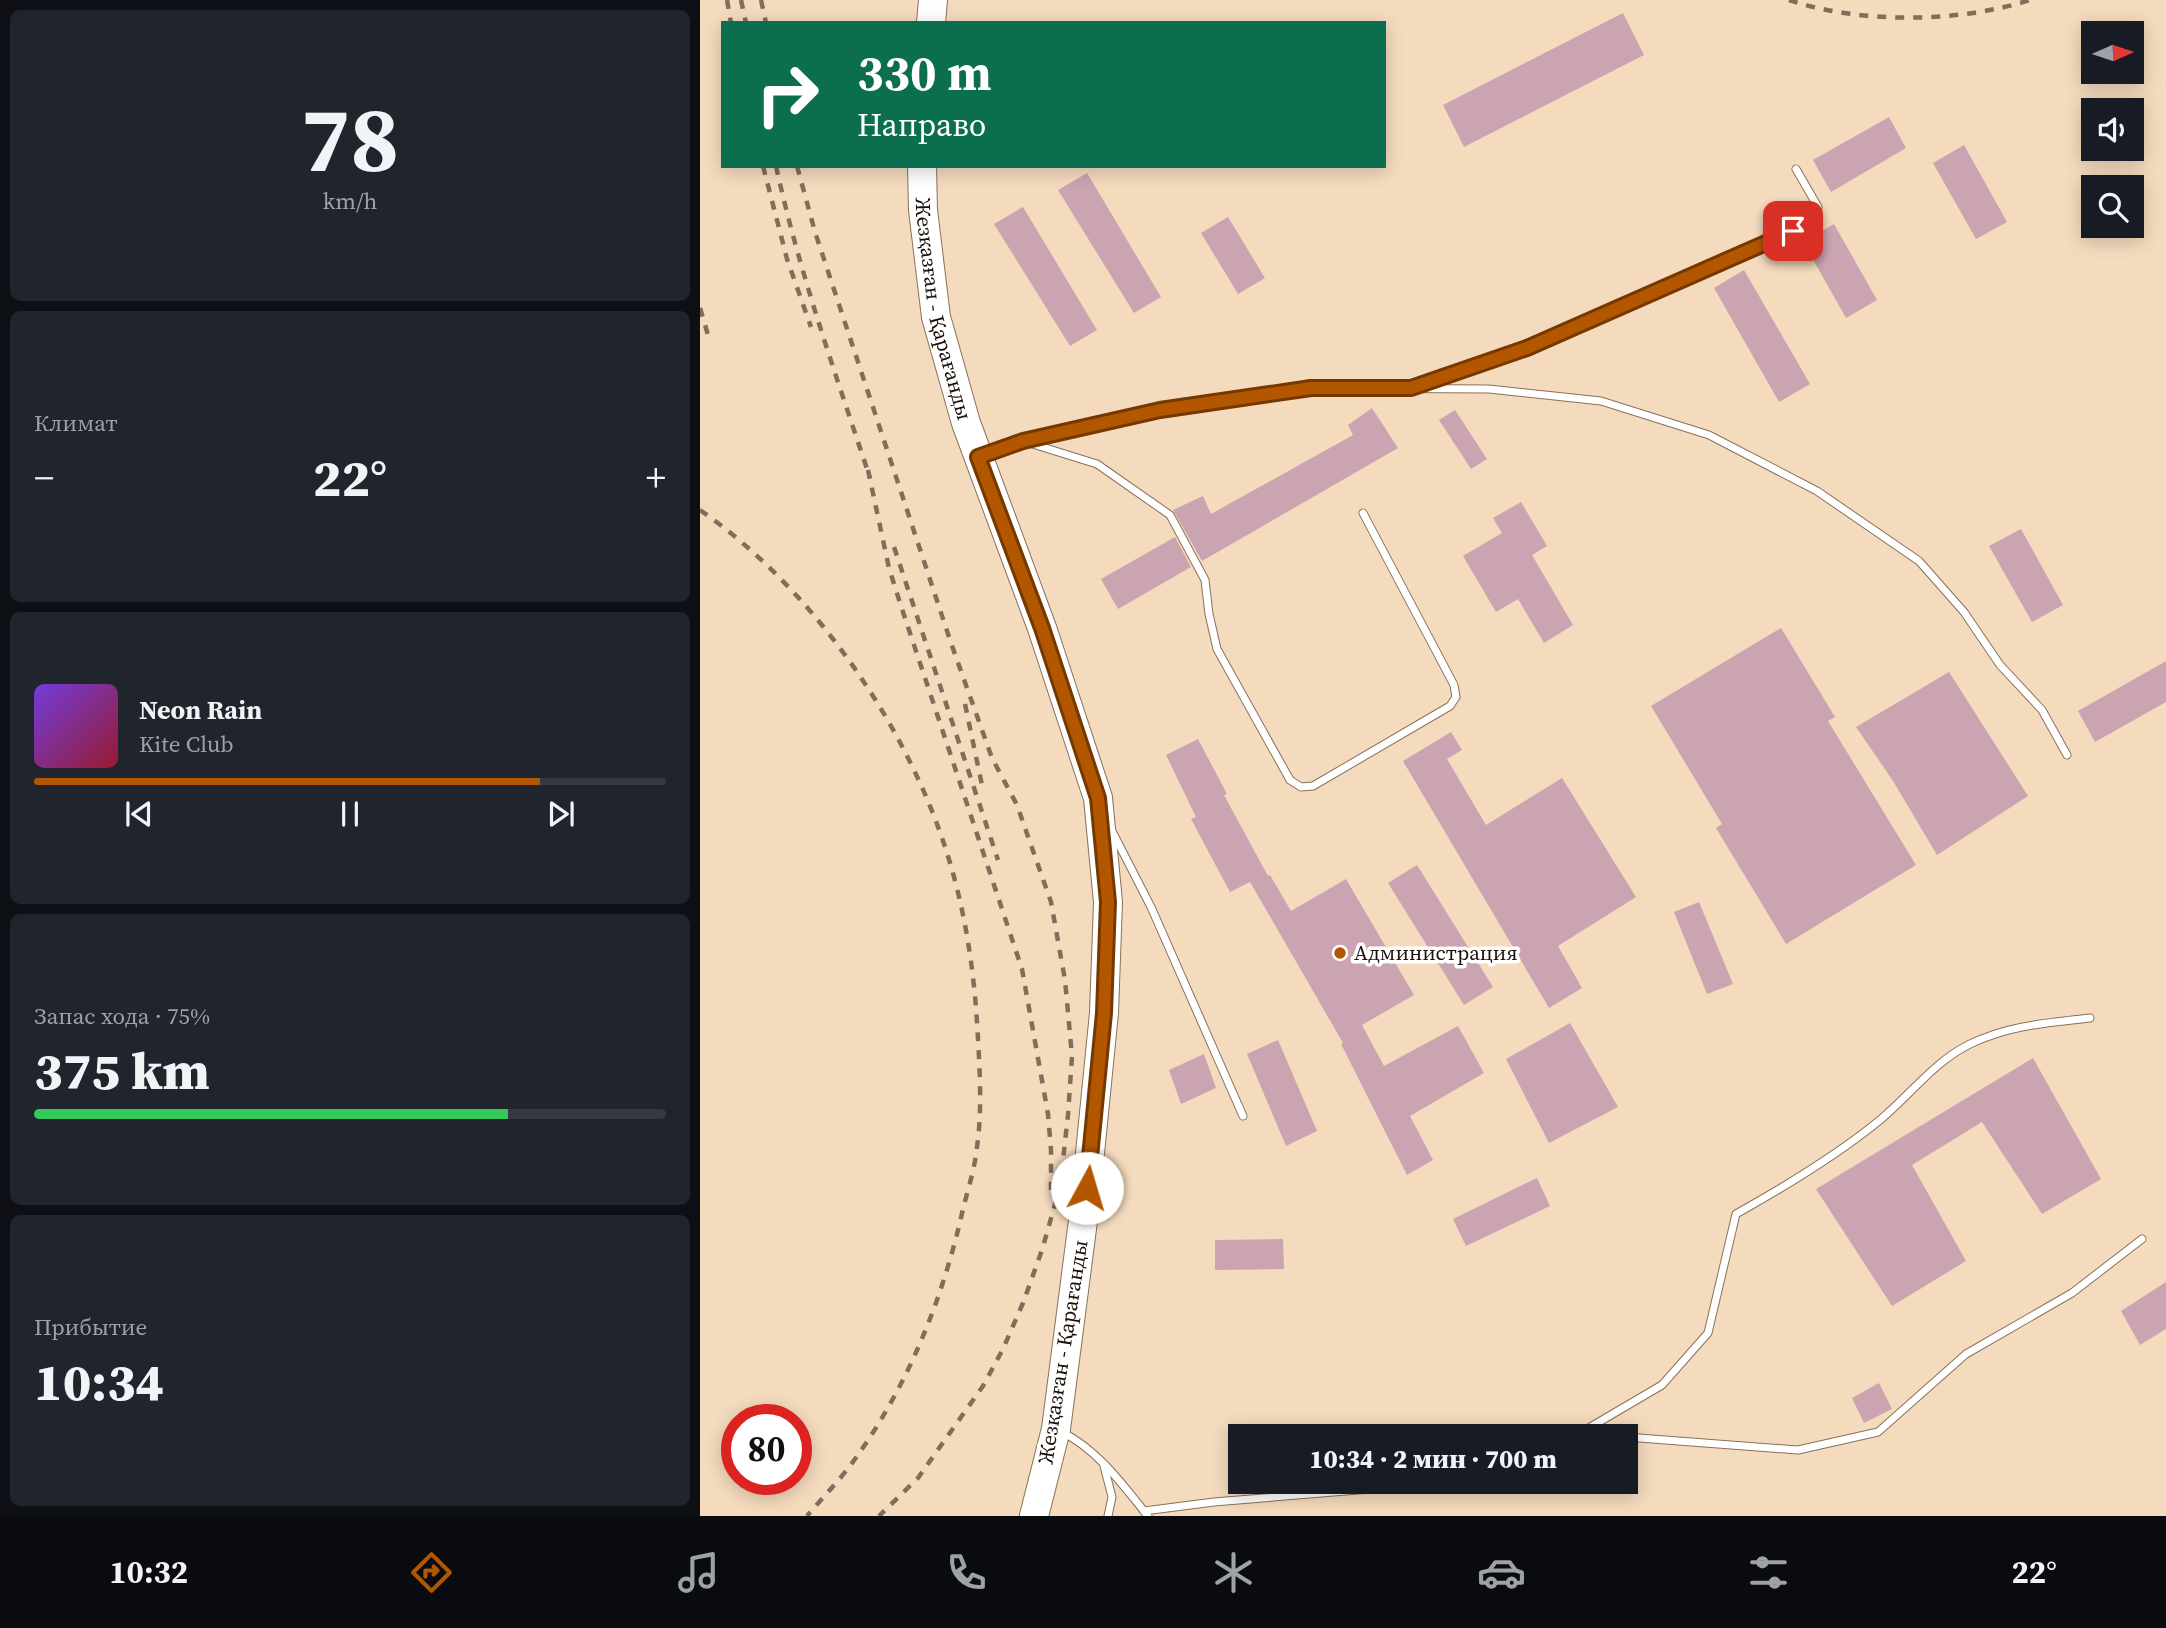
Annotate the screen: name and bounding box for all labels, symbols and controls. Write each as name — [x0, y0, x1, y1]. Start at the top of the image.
north arrow — [2081, 21, 2144, 84]
map controls — [2081, 21, 2144, 238]
text: 330 m — [857, 39, 992, 106]
icon: right — [742, 49, 833, 140]
text: 78 — [301, 77, 399, 201]
button: sound — [2081, 98, 2144, 161]
text: Направо — [857, 103, 986, 147]
button: search — [2081, 175, 2144, 238]
text: km/h — [323, 185, 377, 217]
street label: Жезқазған - Қарағанды — [909, 197, 979, 423]
pin — [1763, 201, 1823, 261]
icon: arrive — [1774, 212, 1812, 250]
text: Климат — [34, 407, 118, 439]
text: 22° — [313, 442, 387, 513]
text: − — [34, 452, 54, 504]
text: + — [646, 452, 666, 504]
text: Neon Rain — [139, 692, 262, 728]
text: Kite Club — [139, 728, 234, 760]
icon: previous — [120, 795, 158, 833]
icon: pause — [331, 795, 369, 833]
icon: next — [542, 795, 580, 833]
place label: Администрация — [1354, 938, 1518, 967]
marker: Администрация — [1332, 945, 1348, 961]
text: Запас хода · 75% — [34, 1000, 210, 1032]
text: 375 km — [34, 1035, 210, 1106]
position arrow — [1050, 1151, 1124, 1225]
street label: Жезқазған - Қарағанды — [1030, 1238, 1095, 1466]
text: Прибытие — [34, 1311, 147, 1343]
text: 10:34 — [34, 1346, 164, 1417]
speed limit sign: 80 — [721, 1404, 812, 1495]
text: 10:34 · 2 мин · 700 m — [1309, 1441, 1557, 1477]
icon: directions — [407, 1548, 456, 1597]
icon: music — [674, 1548, 723, 1597]
icon: phone — [942, 1548, 991, 1597]
icon: climate — [1209, 1548, 1258, 1597]
icon: car — [1477, 1548, 1526, 1597]
icon: filters — [1744, 1548, 1793, 1597]
text: 10:32 — [109, 1550, 188, 1594]
text: 22° — [2012, 1550, 2057, 1594]

